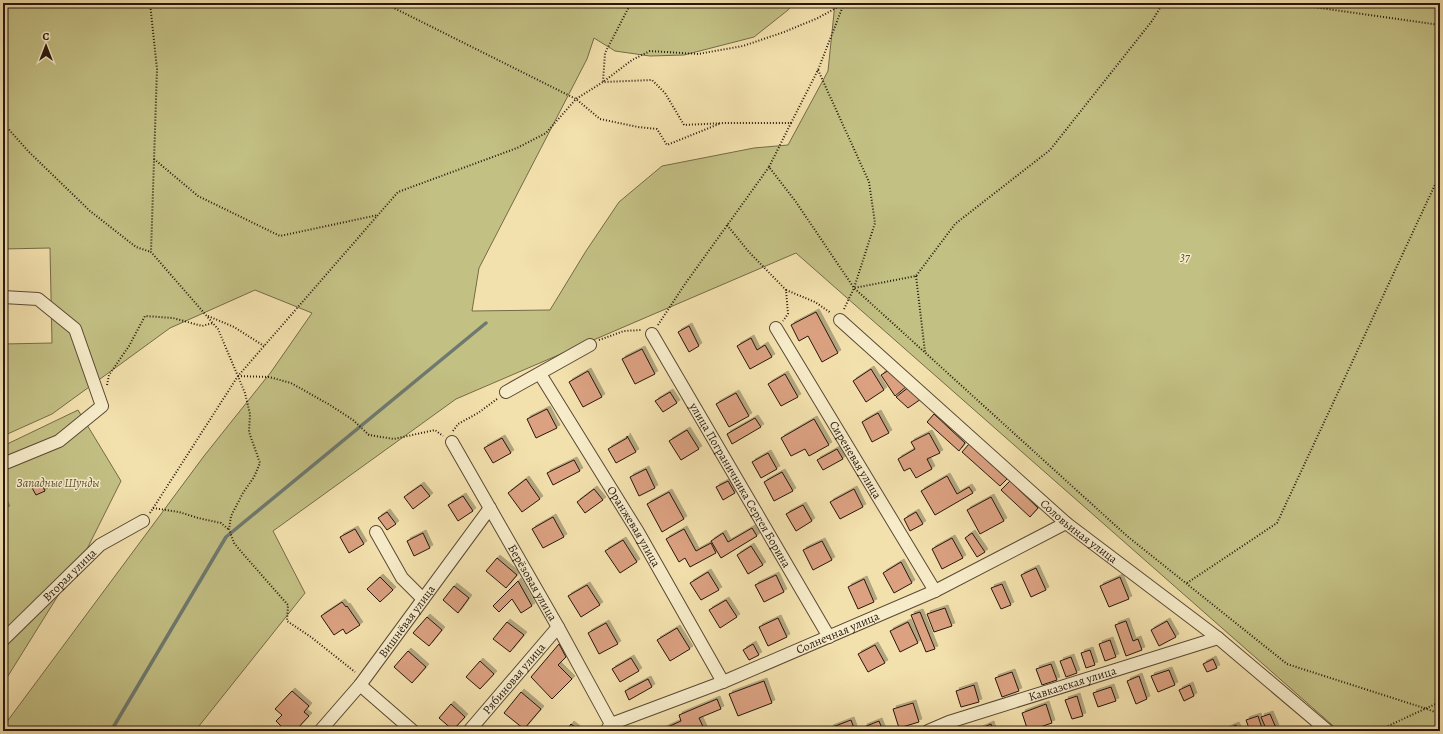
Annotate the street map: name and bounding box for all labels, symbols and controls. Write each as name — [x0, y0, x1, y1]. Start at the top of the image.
north arrow — [26, 26, 66, 66]
text: С — [43, 29, 50, 44]
park label: 37 — [1179, 249, 1191, 265]
street label: улица Пограничника Сергея Борина — [685, 399, 795, 571]
street label: Сиреневая улица — [826, 418, 886, 502]
park label: Западные Шунды — [17, 475, 99, 491]
street label: Оранжевая улица — [603, 483, 664, 570]
street label: Соловьиная улица — [1037, 496, 1121, 567]
street label: Берёзовая улица — [504, 541, 561, 624]
street label: Вторая улица — [39, 545, 100, 605]
street label: Вишнёвая улица — [375, 581, 439, 661]
street label: Солнечная улица — [794, 608, 882, 658]
street label: Рябиновая улица — [479, 639, 549, 718]
street label: Кавказская улица — [1026, 662, 1119, 705]

